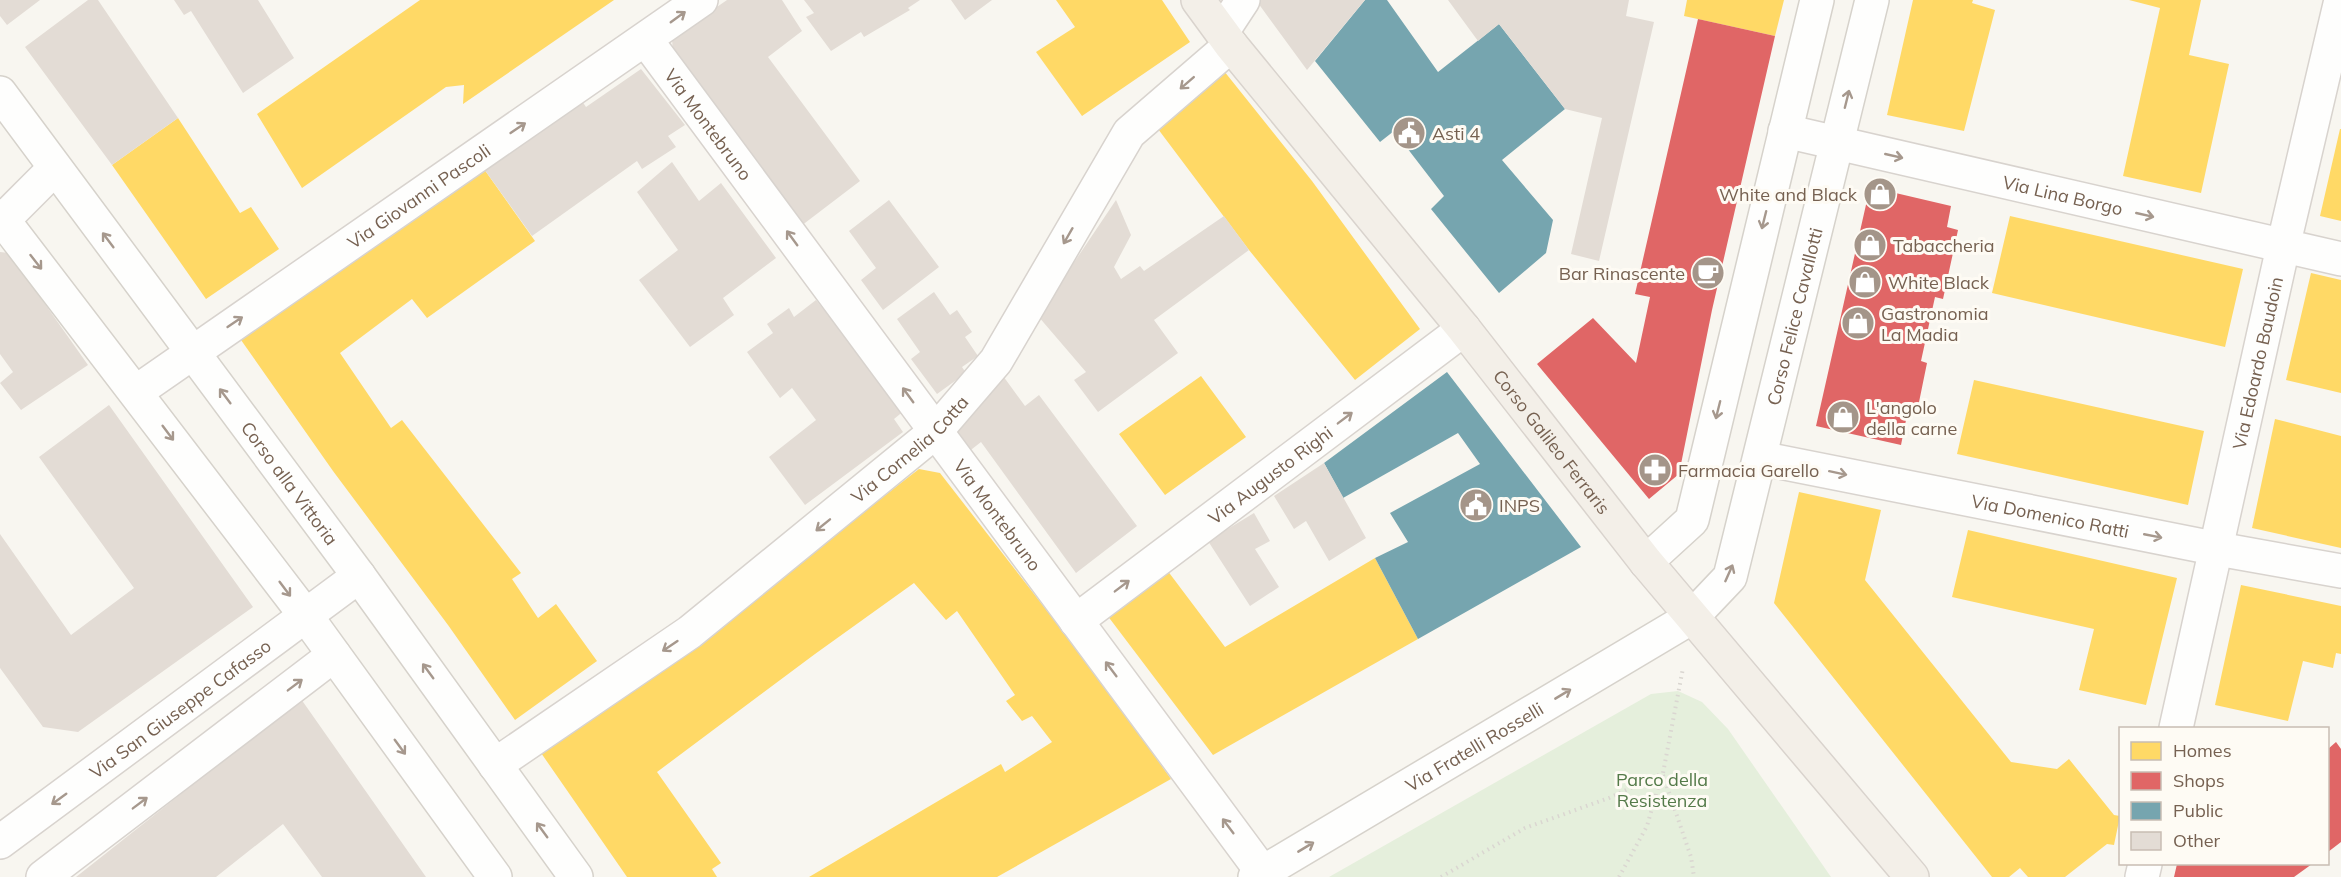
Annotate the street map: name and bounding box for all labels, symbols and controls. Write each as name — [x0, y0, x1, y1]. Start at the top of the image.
one-way arrow — [669, 11, 685, 23]
street label: Via Montebruno — [660, 64, 757, 185]
one-way arrow — [1179, 77, 1195, 90]
one-way arrow — [1842, 90, 1854, 109]
public building icon: Asti 4 — [1391, 115, 1427, 151]
one-way arrow — [509, 122, 526, 135]
place label: Asti 4 — [1432, 122, 1480, 145]
street label: Via Giovanni Pascoli — [343, 138, 495, 254]
one-way arrow — [1883, 151, 1903, 162]
street label: Via Lina Borgo — [2000, 170, 2125, 220]
shop icon: White and Black — [1862, 176, 1898, 212]
place label: White and Black — [1719, 183, 1858, 206]
one-way arrow — [2135, 209, 2154, 221]
one-way arrow — [1757, 210, 1769, 229]
street label: Corso Felice Cavallotti — [1761, 225, 1827, 408]
one-way arrow — [1062, 227, 1074, 244]
shop icon: Tabaccheria — [1852, 227, 1888, 263]
one-way arrow — [786, 230, 798, 246]
one-way arrow — [102, 232, 115, 248]
place label: Tabaccheria — [1893, 234, 1995, 257]
one-way arrow — [29, 254, 42, 270]
cafe icon: Bar Rinascente — [1690, 255, 1726, 291]
place label: Bar Rinascente — [1559, 262, 1685, 285]
shop icon: White Black — [1847, 264, 1883, 300]
place label: White Black — [1888, 271, 1990, 294]
street label: Via Edoardo Baudoin — [2227, 274, 2288, 452]
place label: Gastronomia La Madia — [1881, 302, 1989, 346]
shop icon: Gastronomia La Madia — [1840, 305, 1876, 341]
one-way arrow — [227, 316, 243, 328]
street label: Corso Galileo Ferraris — [1488, 365, 1616, 519]
one-way arrow — [901, 387, 914, 403]
one-way arrow — [219, 388, 231, 404]
street label: Via Cornelia Cotta — [846, 390, 973, 508]
place label: L'angolo della carne — [1866, 396, 1957, 440]
shop icon: L'angolo della carne — [1825, 399, 1861, 435]
one-way arrow — [1712, 400, 1724, 419]
one-way arrow — [1337, 412, 1353, 425]
street label: Corso alla Vittoria — [236, 417, 343, 549]
street label: Via Augusto Righi — [1203, 421, 1337, 529]
one-way arrow — [161, 425, 174, 441]
pharmacy icon: Farmacia Garello — [1637, 452, 1673, 488]
street label: Via Montebruno — [949, 455, 1047, 575]
place label: Farmacia Garello — [1678, 459, 1819, 482]
one-way arrow — [1827, 468, 1847, 479]
public building icon: INPS — [1458, 487, 1494, 523]
street label: Via Domenico Ratti — [1969, 489, 2131, 543]
place label: INPS — [1499, 494, 1540, 517]
one-way arrow — [815, 518, 831, 531]
one-way arrow — [2142, 531, 2162, 542]
one-way arrow — [1724, 564, 1735, 582]
one-way arrow — [1114, 580, 1130, 592]
one-way arrow — [279, 581, 292, 597]
street label: Via San Giuseppe Cafasso — [85, 634, 275, 783]
one-way arrow — [662, 640, 679, 652]
one-way arrow — [1105, 662, 1118, 678]
one-way arrow — [422, 664, 434, 680]
one-way arrow — [286, 679, 302, 691]
one-way arrow — [1554, 687, 1571, 699]
street label: Via Fratelli Rosselli — [1401, 697, 1547, 796]
legend — [2119, 727, 2329, 865]
one-way arrow — [394, 738, 406, 754]
text: Homes — [2173, 739, 2232, 762]
park label: Parco della Resistenza — [1616, 768, 1708, 812]
text: Shops — [2173, 769, 2225, 792]
one-way arrow — [51, 792, 67, 805]
one-way arrow — [131, 797, 147, 810]
text: Public — [2173, 799, 2223, 822]
one-way arrow — [1222, 818, 1234, 834]
one-way arrow — [536, 822, 548, 838]
text: Other — [2173, 829, 2221, 852]
one-way arrow — [1297, 841, 1314, 853]

